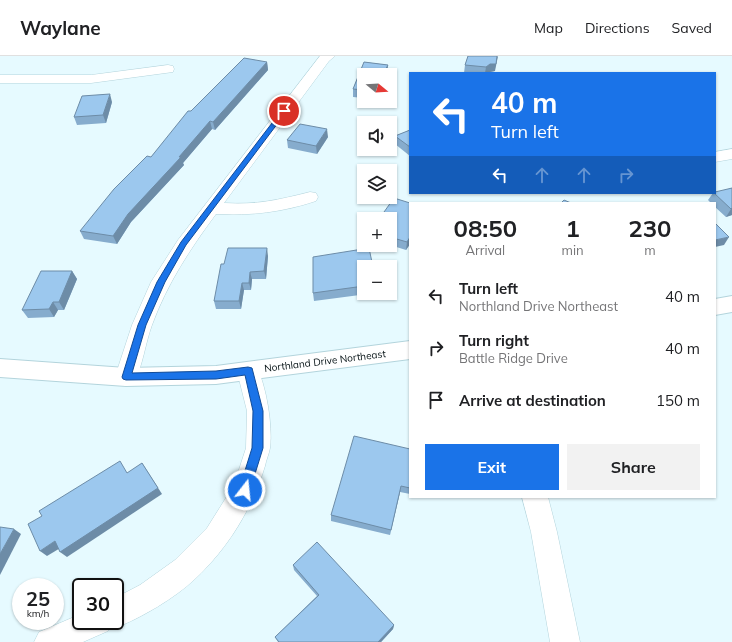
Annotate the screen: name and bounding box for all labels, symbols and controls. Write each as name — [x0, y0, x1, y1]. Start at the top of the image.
text: Waylane — [20, 16, 101, 40]
text: Map — [534, 19, 563, 37]
text: Directions — [585, 19, 650, 37]
text: Saved — [672, 19, 712, 37]
north arrow — [357, 68, 397, 108]
map controls — [357, 68, 397, 300]
text: 40 m — [491, 85, 557, 120]
icon: left — [425, 88, 477, 140]
pin — [267, 94, 301, 128]
icon: arrive — [273, 100, 295, 122]
button: sound — [357, 116, 397, 156]
text: Turn left — [491, 120, 559, 143]
button: layers — [357, 164, 397, 204]
icon: left — [489, 164, 511, 186]
icon: ahead — [531, 164, 553, 186]
icon: ahead — [573, 164, 595, 186]
icon: right — [615, 164, 637, 186]
button: + — [357, 212, 397, 252]
text: 08:50 — [454, 213, 517, 243]
text: 1 — [565, 213, 580, 243]
text: 230 — [628, 213, 671, 243]
text: Arrival — [465, 242, 505, 258]
text: min — [562, 242, 584, 258]
text: m — [644, 242, 656, 258]
button: − — [357, 260, 397, 300]
text: Turn left — [459, 279, 518, 298]
icon: left — [425, 285, 447, 307]
text: 40 m — [665, 287, 700, 306]
text: Northland Drive Northeast — [459, 298, 618, 314]
text: Turn right — [459, 331, 529, 350]
icon: right — [425, 337, 447, 359]
text: 40 m — [665, 339, 700, 358]
street label: Northland Drive Northeast — [263, 347, 387, 375]
text: Battle Ridge Drive — [459, 350, 568, 366]
icon: arrive — [425, 389, 447, 411]
text: Arrive at destination — [459, 391, 606, 410]
text: 150 m — [656, 391, 700, 410]
button: Exit — [425, 444, 559, 490]
button: Share — [567, 444, 700, 490]
position arrow — [224, 469, 266, 511]
speed limit sign: 30 — [72, 578, 124, 630]
text: 25 — [26, 586, 50, 611]
text: km/h — [27, 607, 49, 620]

